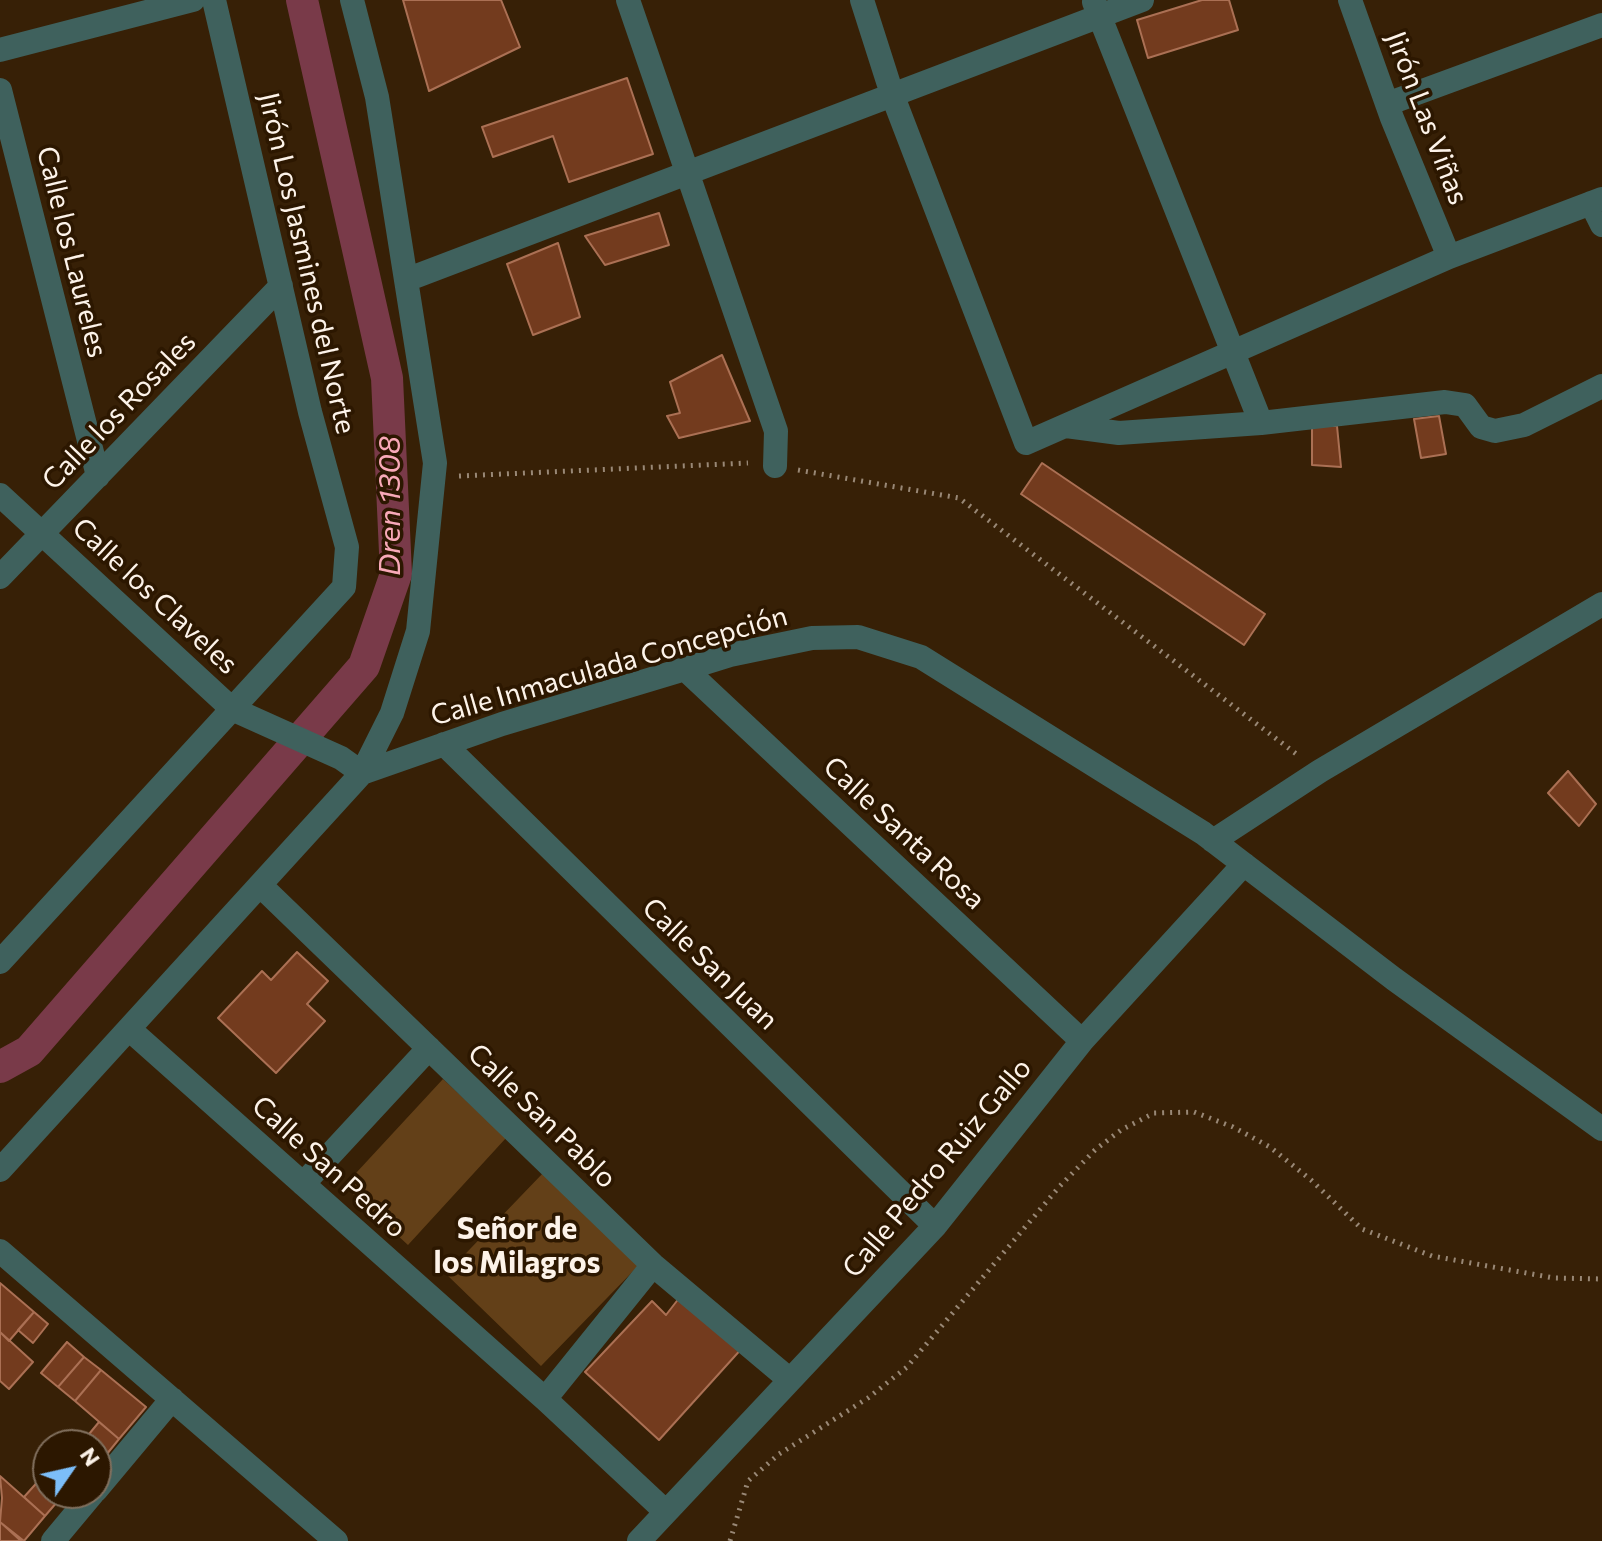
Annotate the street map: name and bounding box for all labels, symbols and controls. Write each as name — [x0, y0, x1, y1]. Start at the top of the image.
street label: Jirón Las Viñas — [1379, 27, 1475, 209]
street label: Jirón Los Jasmines del Norte — [251, 89, 363, 437]
street label: Calle los Laureles — [30, 143, 114, 361]
street label: Calle los Rosales — [35, 325, 203, 497]
water label: Dren 1308 — [372, 436, 408, 576]
street label: Calle los Claveles — [65, 511, 245, 681]
street label: Calle Inmaculada Concepción — [427, 599, 791, 733]
street label: Calle Santa Rosa — [816, 750, 992, 916]
street label: Calle San Juan — [635, 891, 785, 1037]
street label: Calle San Pablo — [461, 1037, 623, 1195]
street label: Calle Pedro Ruiz Gallo — [835, 1052, 1039, 1284]
street label: Calle San Pedro — [245, 1089, 413, 1245]
district label: Señor de los Milagros — [434, 1211, 600, 1282]
north arrow — [32, 1429, 112, 1509]
text: N — [75, 1442, 106, 1471]

